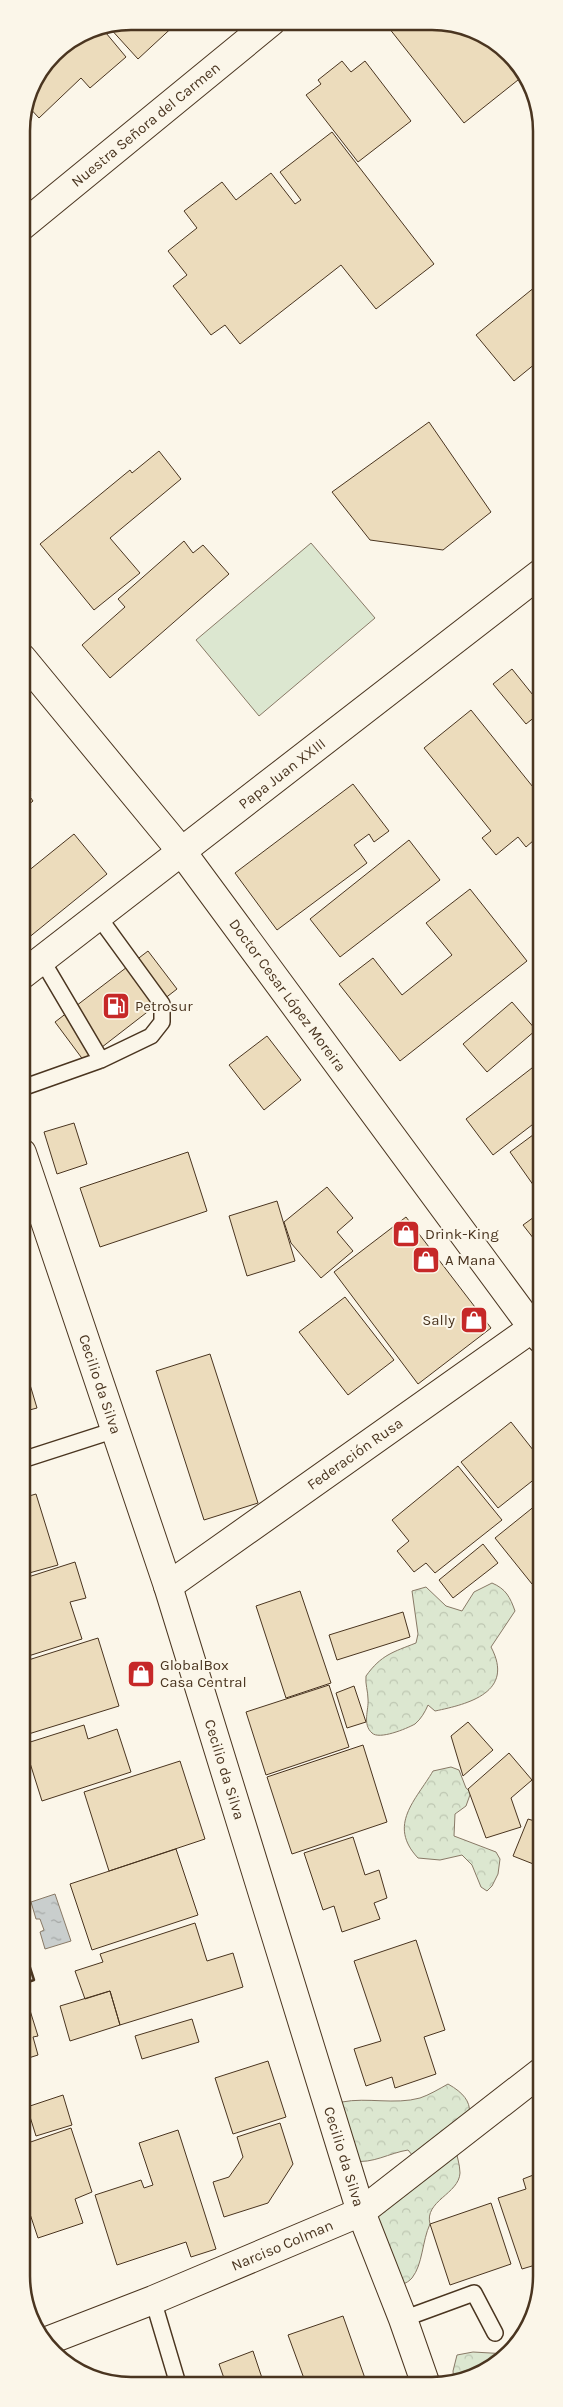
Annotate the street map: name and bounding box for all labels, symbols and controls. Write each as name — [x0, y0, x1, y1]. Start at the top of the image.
street label: Nuestra Señora del Carmen — [68, 58, 224, 191]
street label: Papa Juan XXIII — [235, 734, 329, 813]
street label: Doctor Cesar López Moreira — [225, 915, 350, 1075]
fuel station icon: Petrosur — [101, 991, 131, 1021]
place label: Petrosur — [135, 997, 193, 1015]
shop icon: Drink-King — [391, 1219, 421, 1249]
place label: Drink-King — [425, 1225, 499, 1243]
shop icon: A Mana — [411, 1245, 441, 1275]
place label: A Mana — [445, 1251, 495, 1269]
shop icon: Sally — [459, 1305, 489, 1335]
place label: Sally — [422, 1311, 455, 1329]
street label: Cecilio da Silva — [75, 1332, 125, 1436]
street label: Federación Rusa — [304, 1414, 406, 1494]
place label: GlobalBox Casa Central — [160, 1656, 247, 1691]
shop icon: GlobalBox Casa Central — [126, 1659, 156, 1689]
street label: Cecilio da Silva — [201, 1717, 248, 1822]
street label: Cecilio da Silva — [320, 2104, 368, 2209]
street label: Narciso Colman — [229, 2216, 336, 2275]

